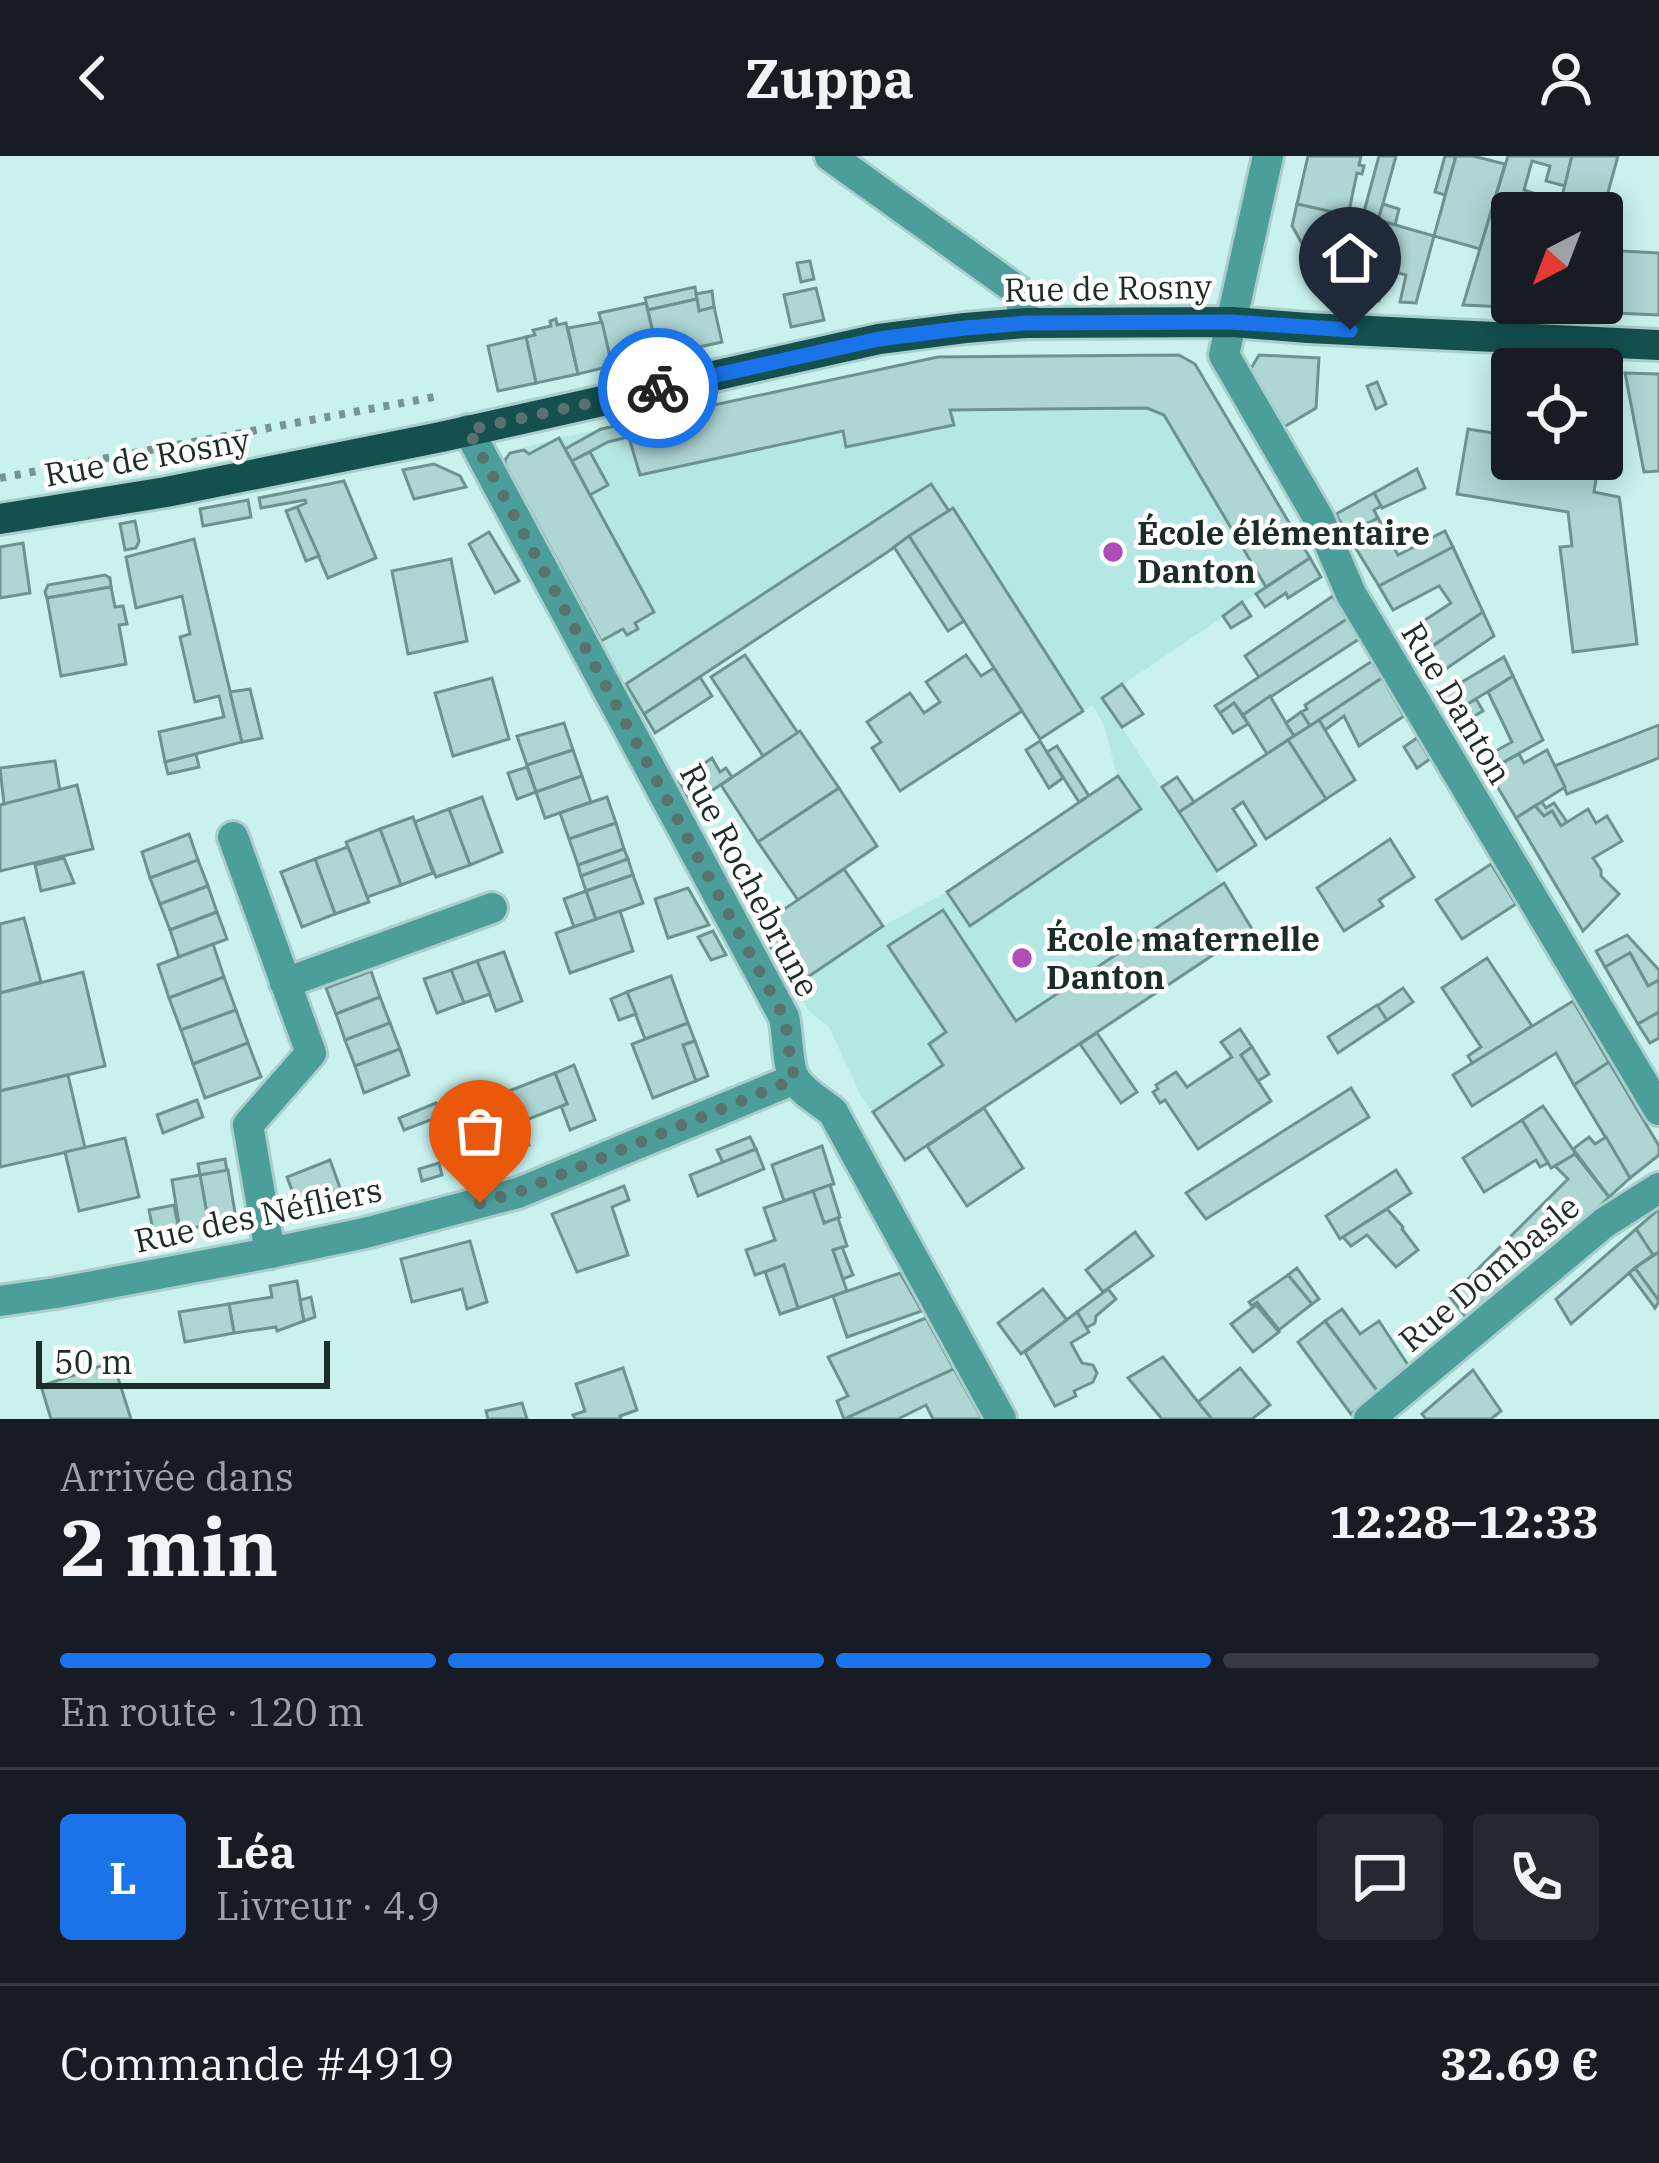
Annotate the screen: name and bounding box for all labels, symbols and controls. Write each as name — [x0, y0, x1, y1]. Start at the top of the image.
text: Zuppa — [745, 43, 914, 113]
icon: back — [60, 45, 126, 111]
icon: person — [1533, 45, 1599, 111]
north arrow — [1491, 192, 1623, 324]
map controls — [1491, 192, 1623, 480]
pin — [1299, 207, 1401, 330]
icon: home — [1317, 225, 1383, 291]
street label: Rue de Rosny — [1004, 264, 1213, 311]
courier — [598, 328, 718, 448]
button: locate — [1491, 348, 1623, 480]
icon: bike — [625, 355, 691, 421]
street label: Rue de Rosny — [41, 417, 253, 496]
place label: École élémentaire Danton — [1137, 511, 1430, 592]
marker: École élémentaire Danton — [1100, 539, 1126, 565]
street label: Rue Danton — [1392, 614, 1523, 792]
street label: Rue Rochebrune — [671, 756, 830, 1004]
place label: École maternelle Danton — [1046, 917, 1320, 998]
marker: École maternelle Danton — [1009, 945, 1035, 971]
pin — [429, 1080, 531, 1203]
icon: bag — [447, 1098, 513, 1164]
street label: Rue des Néfliers — [130, 1167, 386, 1262]
street label: Rue Dombasle — [1389, 1185, 1588, 1361]
scale bar — [36, 1335, 330, 1388]
text: 50 m — [54, 1340, 133, 1383]
text: Arrivée dans — [60, 1451, 294, 1502]
text: 12:28–12:33 — [1329, 1492, 1599, 1550]
text: 2 min — [60, 1496, 278, 1597]
text: En route · 120 m — [60, 1686, 364, 1737]
button: chat — [1317, 1814, 1443, 1940]
button: phone — [1473, 1814, 1599, 1940]
text: Léa — [216, 1822, 296, 1880]
text: L — [109, 1848, 137, 1906]
text: Livreur · 4.9 — [216, 1880, 440, 1931]
text: Commande #4919 — [60, 2034, 454, 2092]
text: 32.69 € — [1440, 2034, 1599, 2092]

